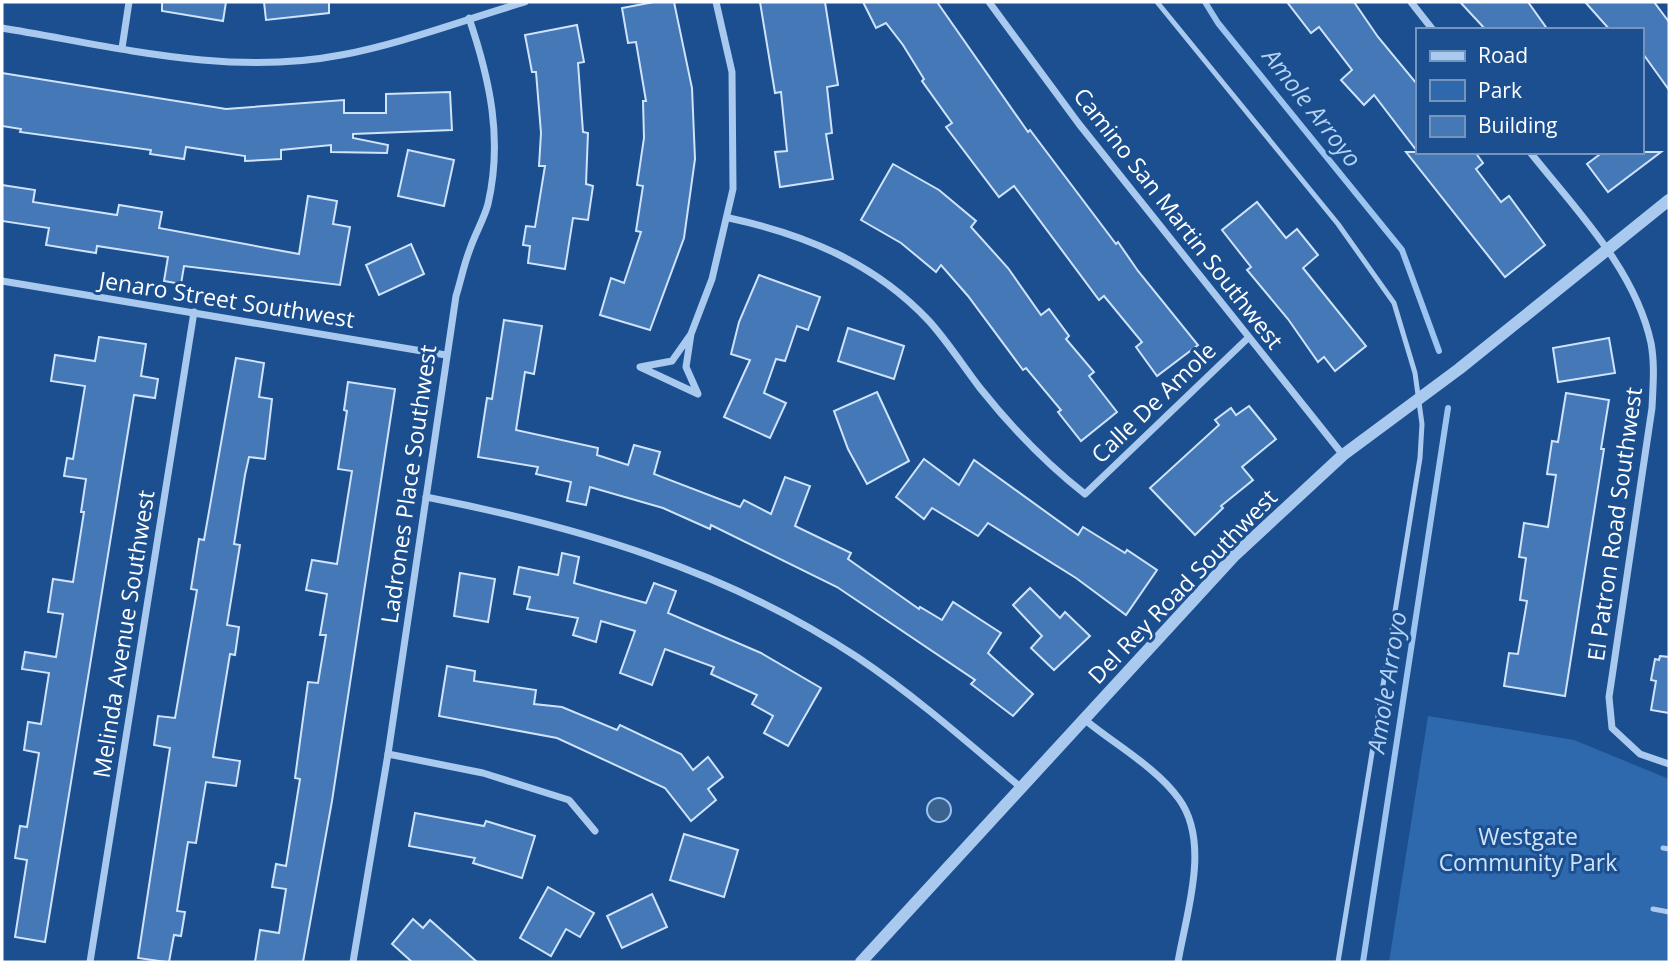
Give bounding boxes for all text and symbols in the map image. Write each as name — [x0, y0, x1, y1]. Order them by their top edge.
legend — [1416, 28, 1643, 154]
water label: Amole Arroyo — [1255, 39, 1370, 173]
text: Road — [1478, 41, 1528, 69]
text: Park — [1478, 76, 1522, 104]
street label: Camino San Martin Southwest — [1067, 81, 1291, 355]
text: Building — [1478, 111, 1557, 139]
street label: Jenaro Street Southwest — [95, 263, 357, 335]
street label: Calle De Amole — [1084, 334, 1222, 470]
street label: Ladrones Place Southwest — [373, 343, 443, 625]
street label: El Patron Road Southwest — [1579, 385, 1649, 663]
street label: Del Rey Road Southwest — [1080, 482, 1284, 690]
street label: Melinda Avenue Southwest — [84, 488, 162, 780]
water label: Amole Arroyo — [1358, 609, 1413, 757]
park label: Westgate Community Park — [1439, 820, 1617, 878]

